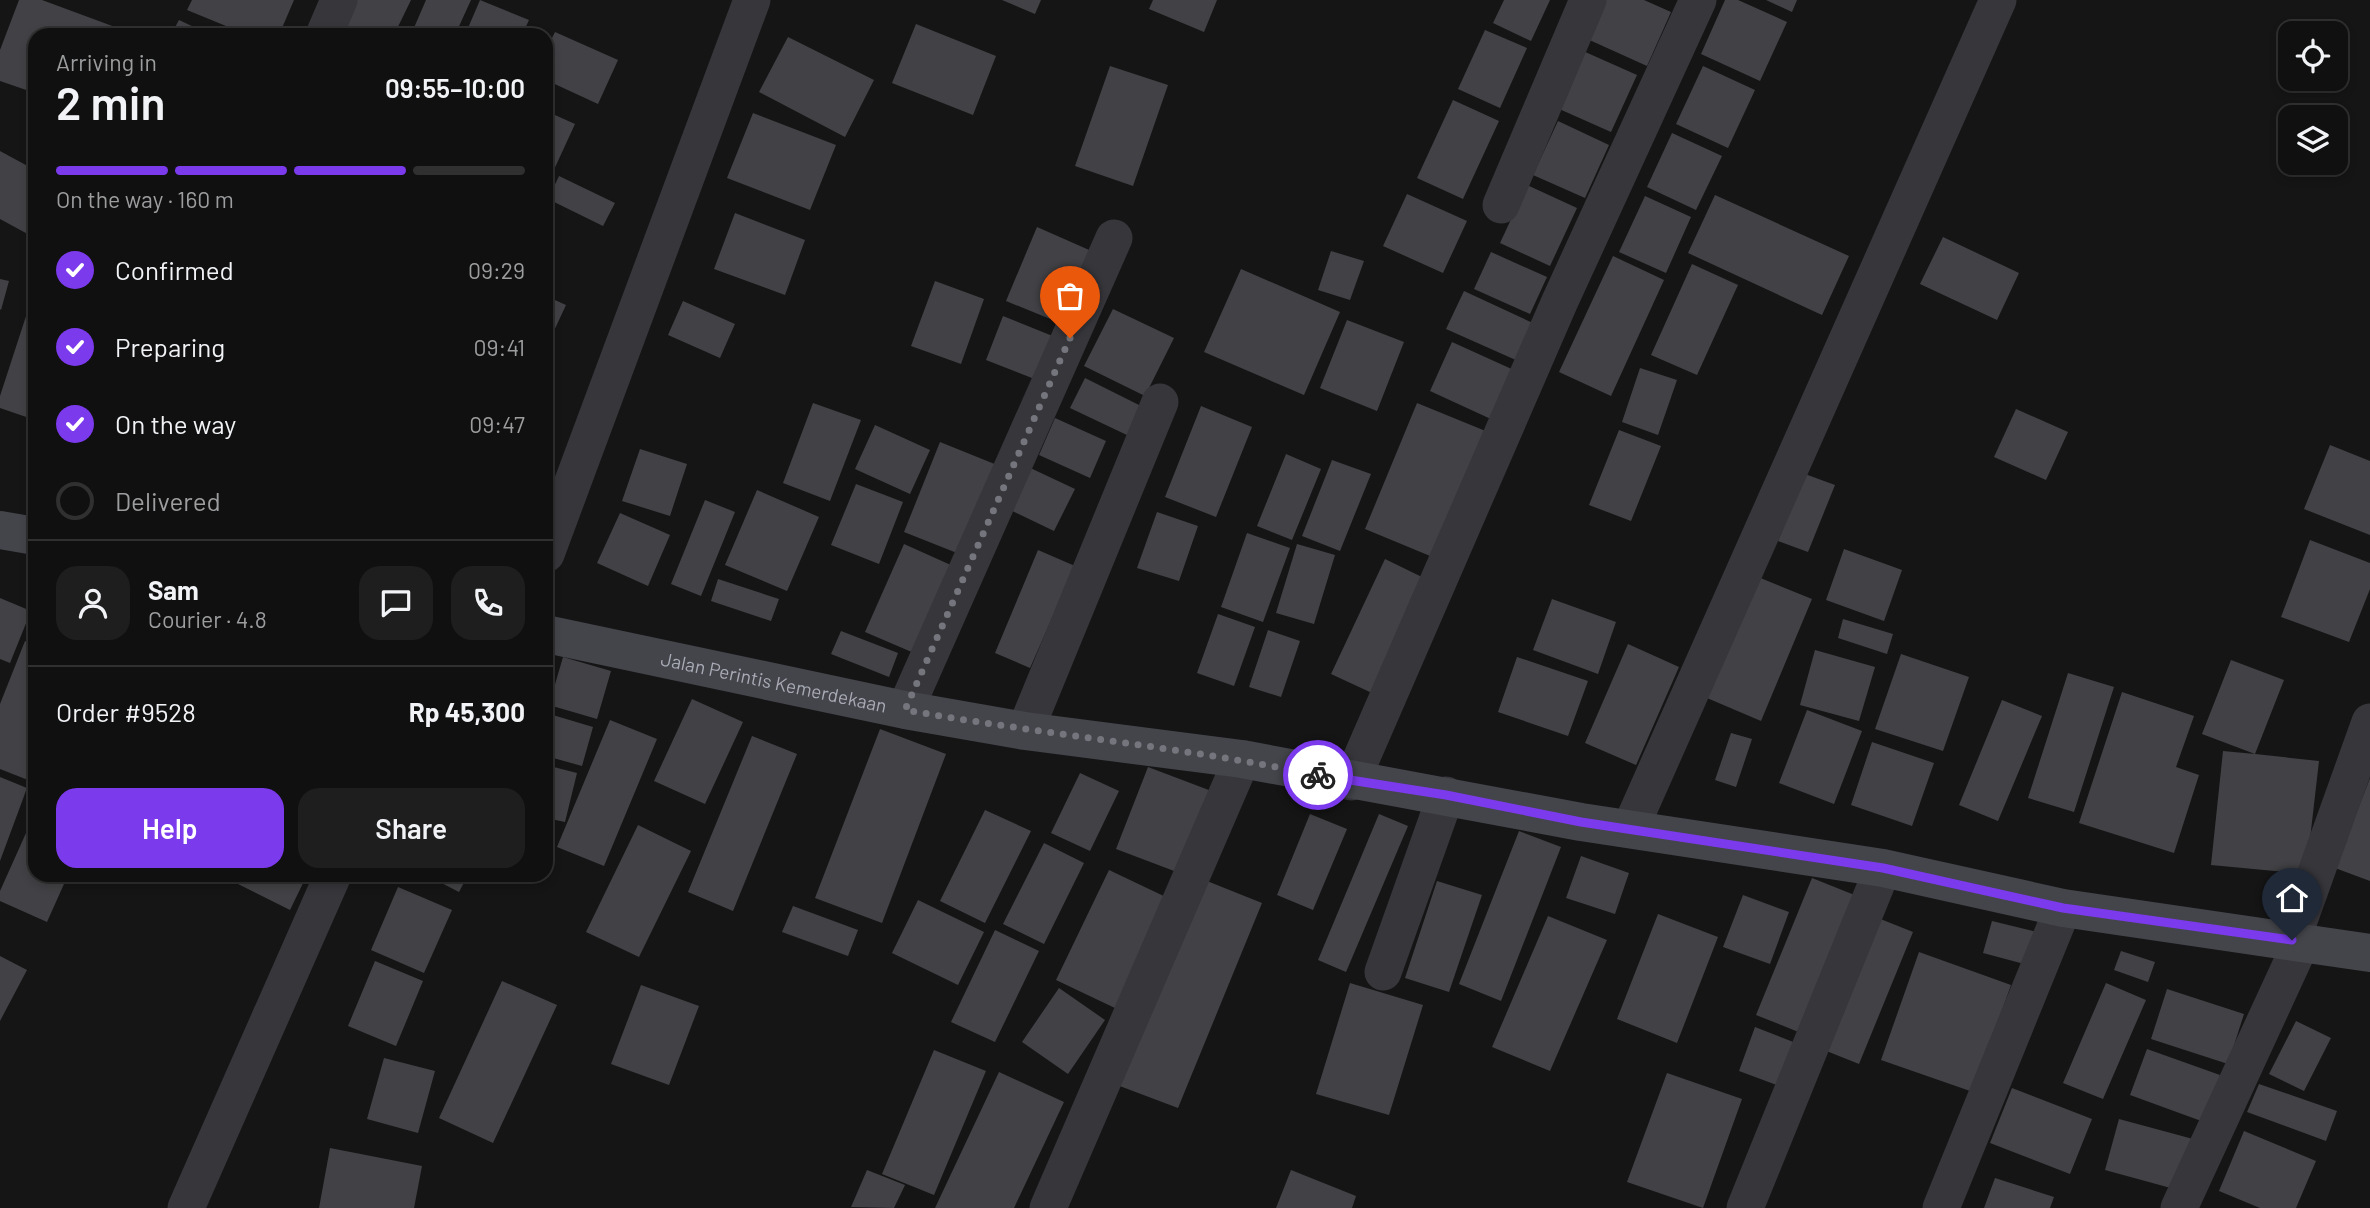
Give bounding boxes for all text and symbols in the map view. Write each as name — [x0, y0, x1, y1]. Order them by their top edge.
map controls — [2278, 21, 2348, 175]
button: locate — [2278, 21, 2348, 91]
text: Arriving in — [56, 48, 157, 76]
text: 09:55–10:00 — [385, 72, 525, 103]
text: 2 min — [56, 74, 165, 129]
button: layers — [2278, 105, 2348, 175]
text: On the way · 160 m — [56, 185, 234, 213]
icon: check — [56, 251, 94, 289]
text: Confirmed — [115, 254, 234, 285]
text: 09:29 — [468, 256, 525, 284]
pin — [1040, 266, 1100, 338]
icon: bag — [1051, 277, 1089, 315]
icon: check — [56, 328, 94, 366]
text: Preparing — [115, 331, 225, 362]
text: 09:41 — [474, 333, 525, 361]
icon: check — [56, 405, 94, 443]
text: On the way — [115, 408, 236, 439]
text: 09:47 — [469, 410, 525, 438]
text: Delivered — [115, 485, 221, 516]
button: person — [56, 566, 130, 640]
button: chat — [359, 566, 433, 640]
button: phone — [451, 566, 525, 640]
text: Sam — [148, 574, 199, 605]
text: Courier · 4.8 — [148, 605, 267, 633]
street label: Jalan Perintis Kemerdekaan — [659, 647, 889, 717]
text: Order #9528 — [56, 696, 196, 727]
text: Rp 45,300 — [409, 696, 525, 727]
courier — [1283, 740, 1353, 810]
icon: bike — [1299, 756, 1337, 794]
button: Help — [56, 788, 284, 868]
button: Share — [298, 788, 525, 868]
pin — [2262, 868, 2322, 940]
icon: home — [2273, 879, 2311, 917]

